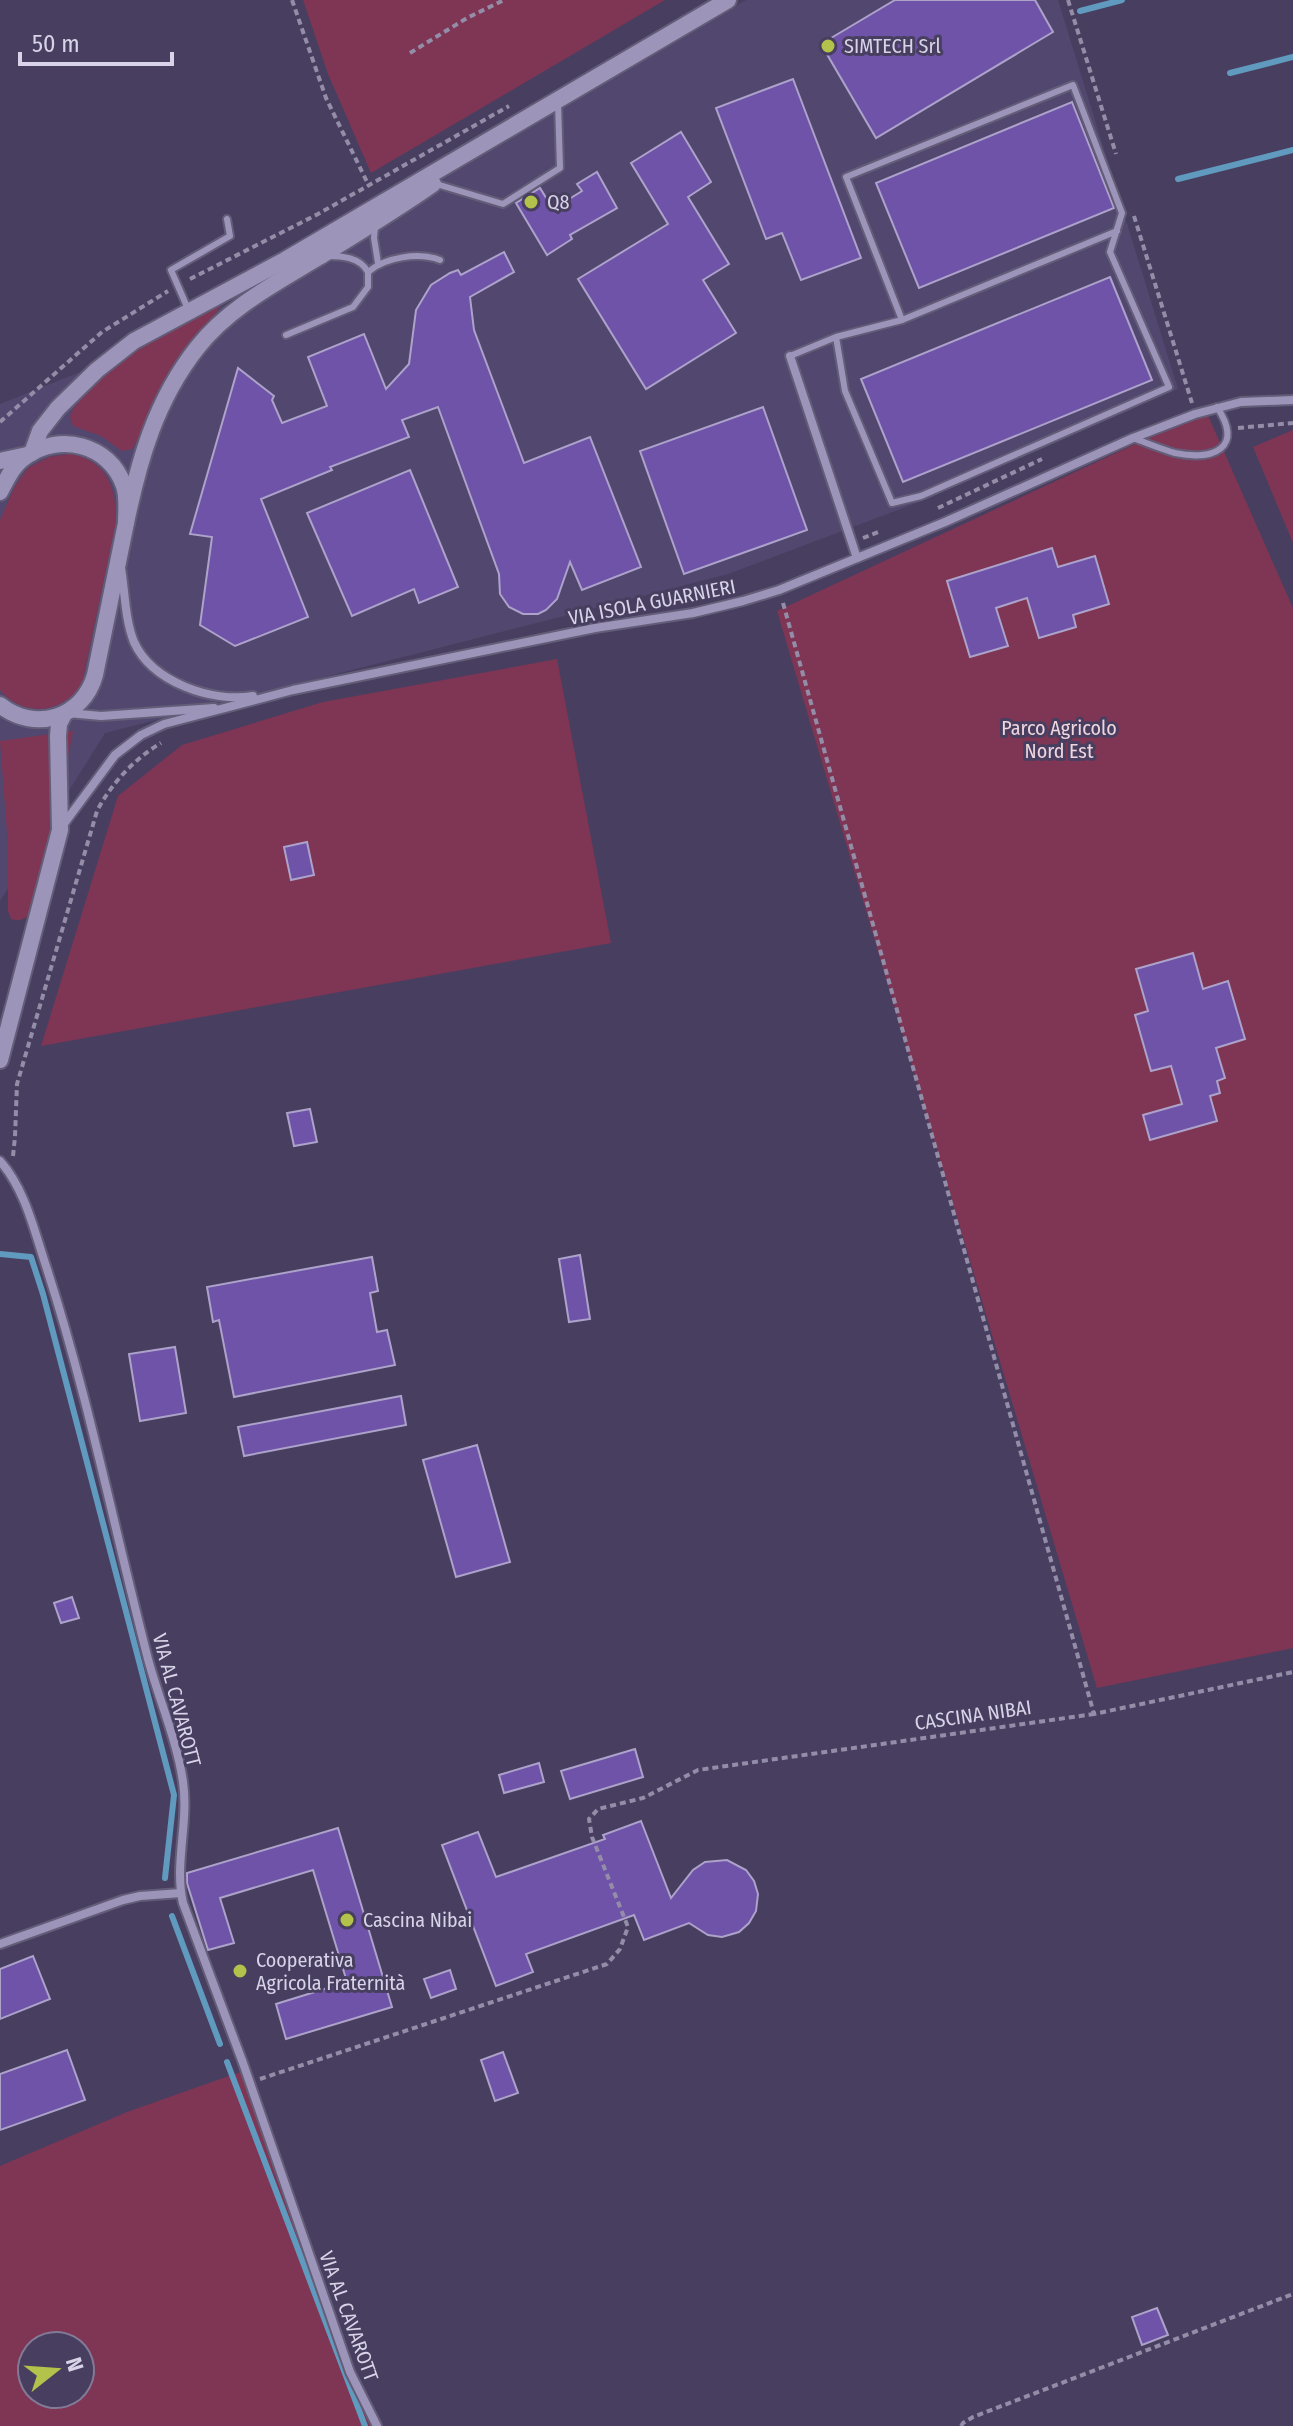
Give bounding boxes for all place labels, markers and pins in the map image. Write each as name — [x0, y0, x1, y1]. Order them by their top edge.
place label: SIMTECH Srl — [844, 34, 941, 58]
marker: SIMTECH Srl — [819, 37, 837, 55]
place label: Q8 — [547, 190, 570, 214]
marker: Q8 — [522, 193, 540, 211]
place label: Cascina Nibai — [363, 1908, 472, 1932]
marker: Cascina Nibai — [338, 1911, 356, 1929]
place label: Cooperativa Agricola Fraternità — [256, 1948, 405, 1995]
marker: Cooperativa Agricola Fraternità — [231, 1962, 249, 1980]

